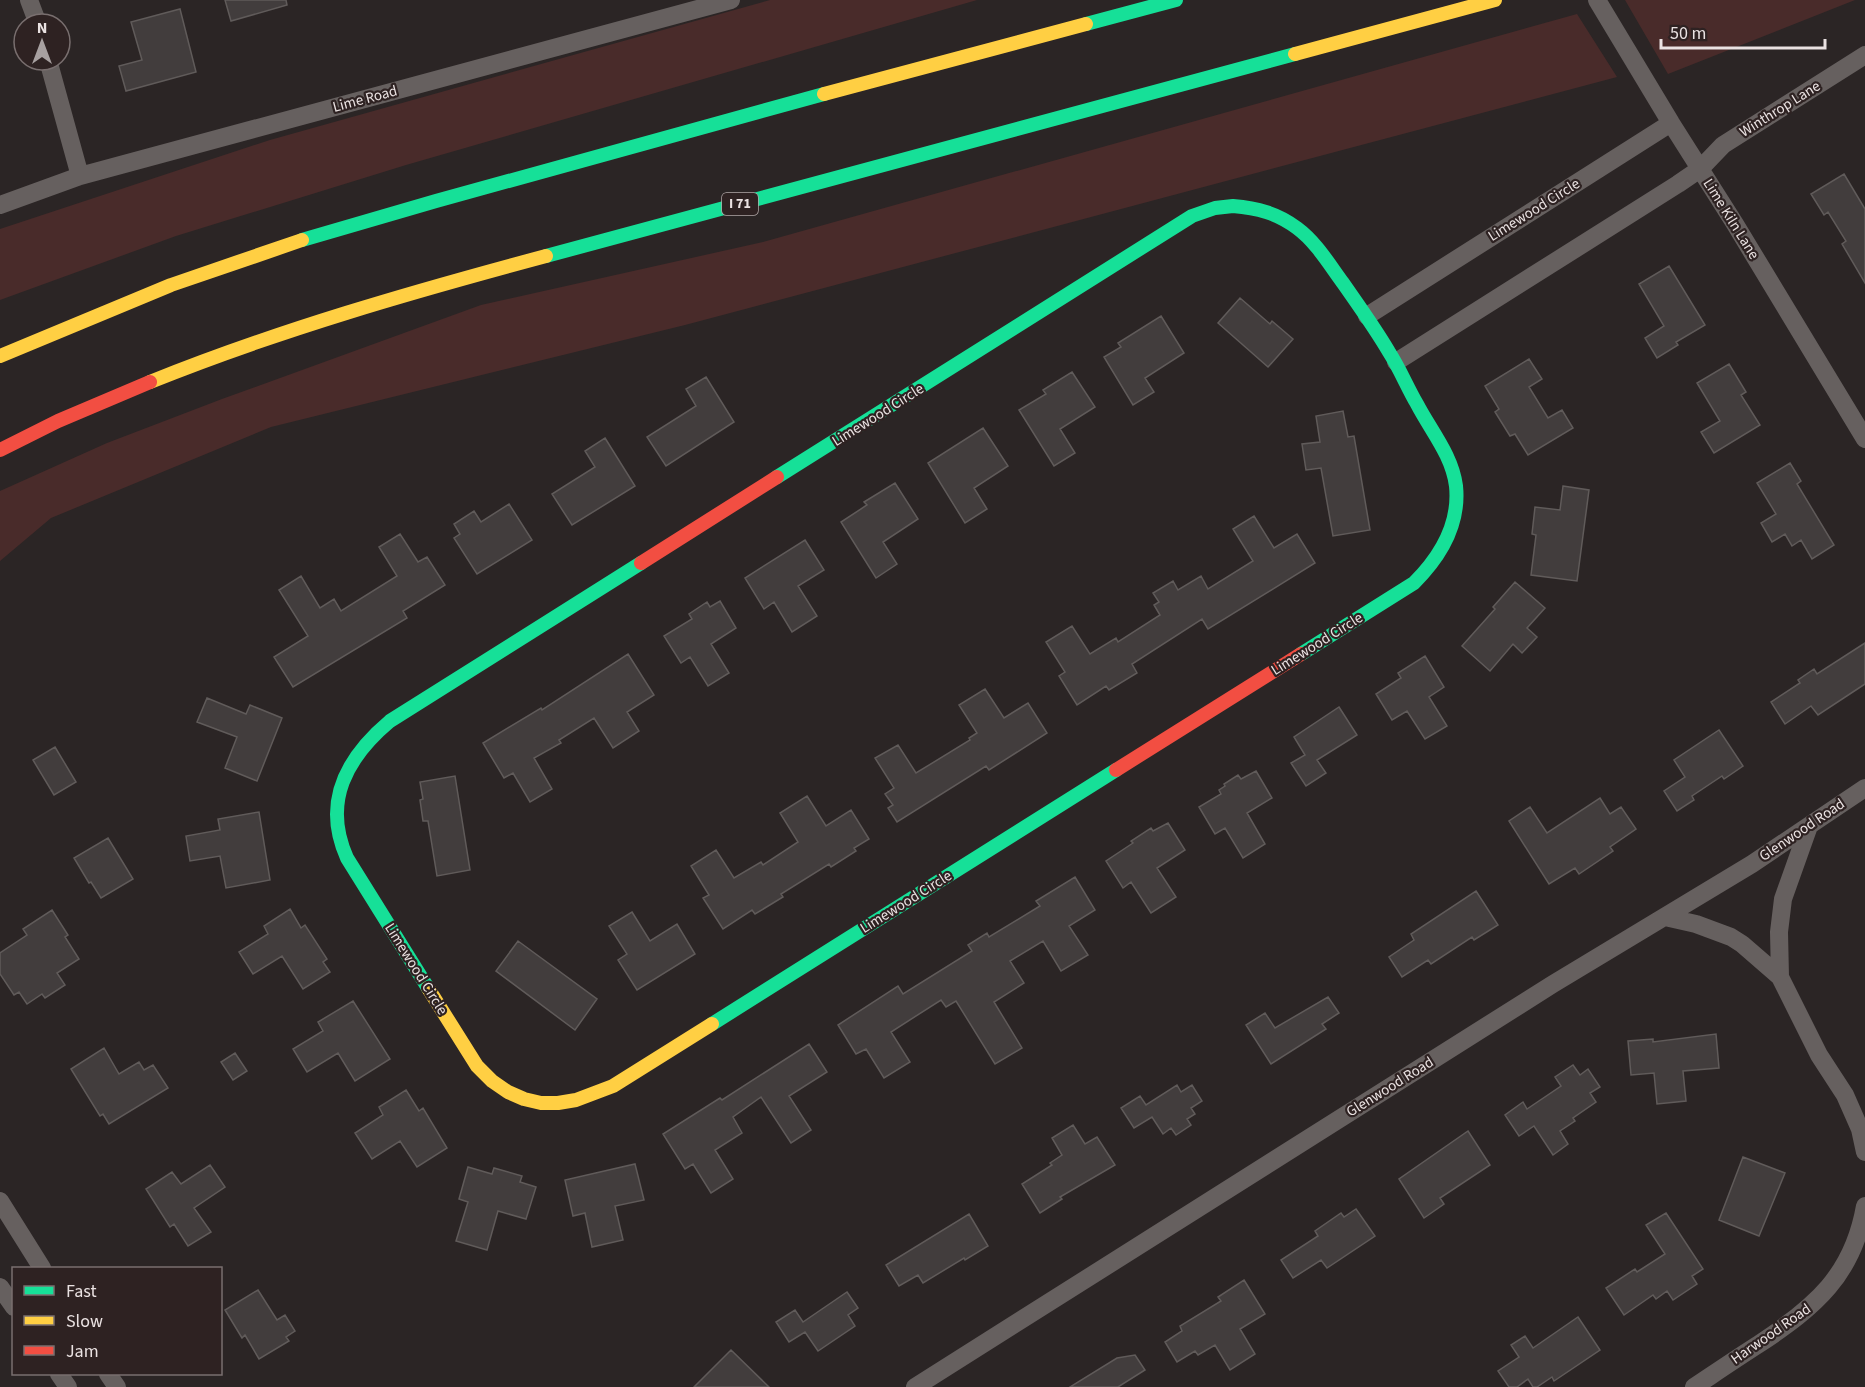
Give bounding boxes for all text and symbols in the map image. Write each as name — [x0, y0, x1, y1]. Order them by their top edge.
north arrow — [12, 12, 72, 72]
scale bar — [1661, 12, 1824, 50]
text: N — [37, 17, 47, 39]
text: 50 m — [1670, 21, 1706, 46]
street label: Winthrop Lane — [1735, 76, 1825, 142]
street label: Lime Road — [330, 80, 400, 118]
street label: Limewood Circle — [1484, 173, 1584, 247]
street label: Lime Kiln Lane — [1698, 175, 1764, 263]
road number: I 71 — [722, 193, 758, 215]
street label: Limewood Circle — [828, 378, 928, 452]
street label: Limewood Circle — [1267, 607, 1367, 681]
street label: Glenwood Road — [1755, 794, 1849, 866]
street label: Limewood Circle — [856, 865, 956, 939]
street label: Limewood Circle — [379, 919, 453, 1019]
street label: Glenwood Road — [1342, 1052, 1438, 1122]
legend — [12, 1267, 222, 1375]
text: Fast — [66, 1279, 97, 1304]
street label: Harwood Road — [1727, 1299, 1815, 1369]
text: Slow — [66, 1309, 103, 1334]
text: Jam — [66, 1339, 99, 1364]

